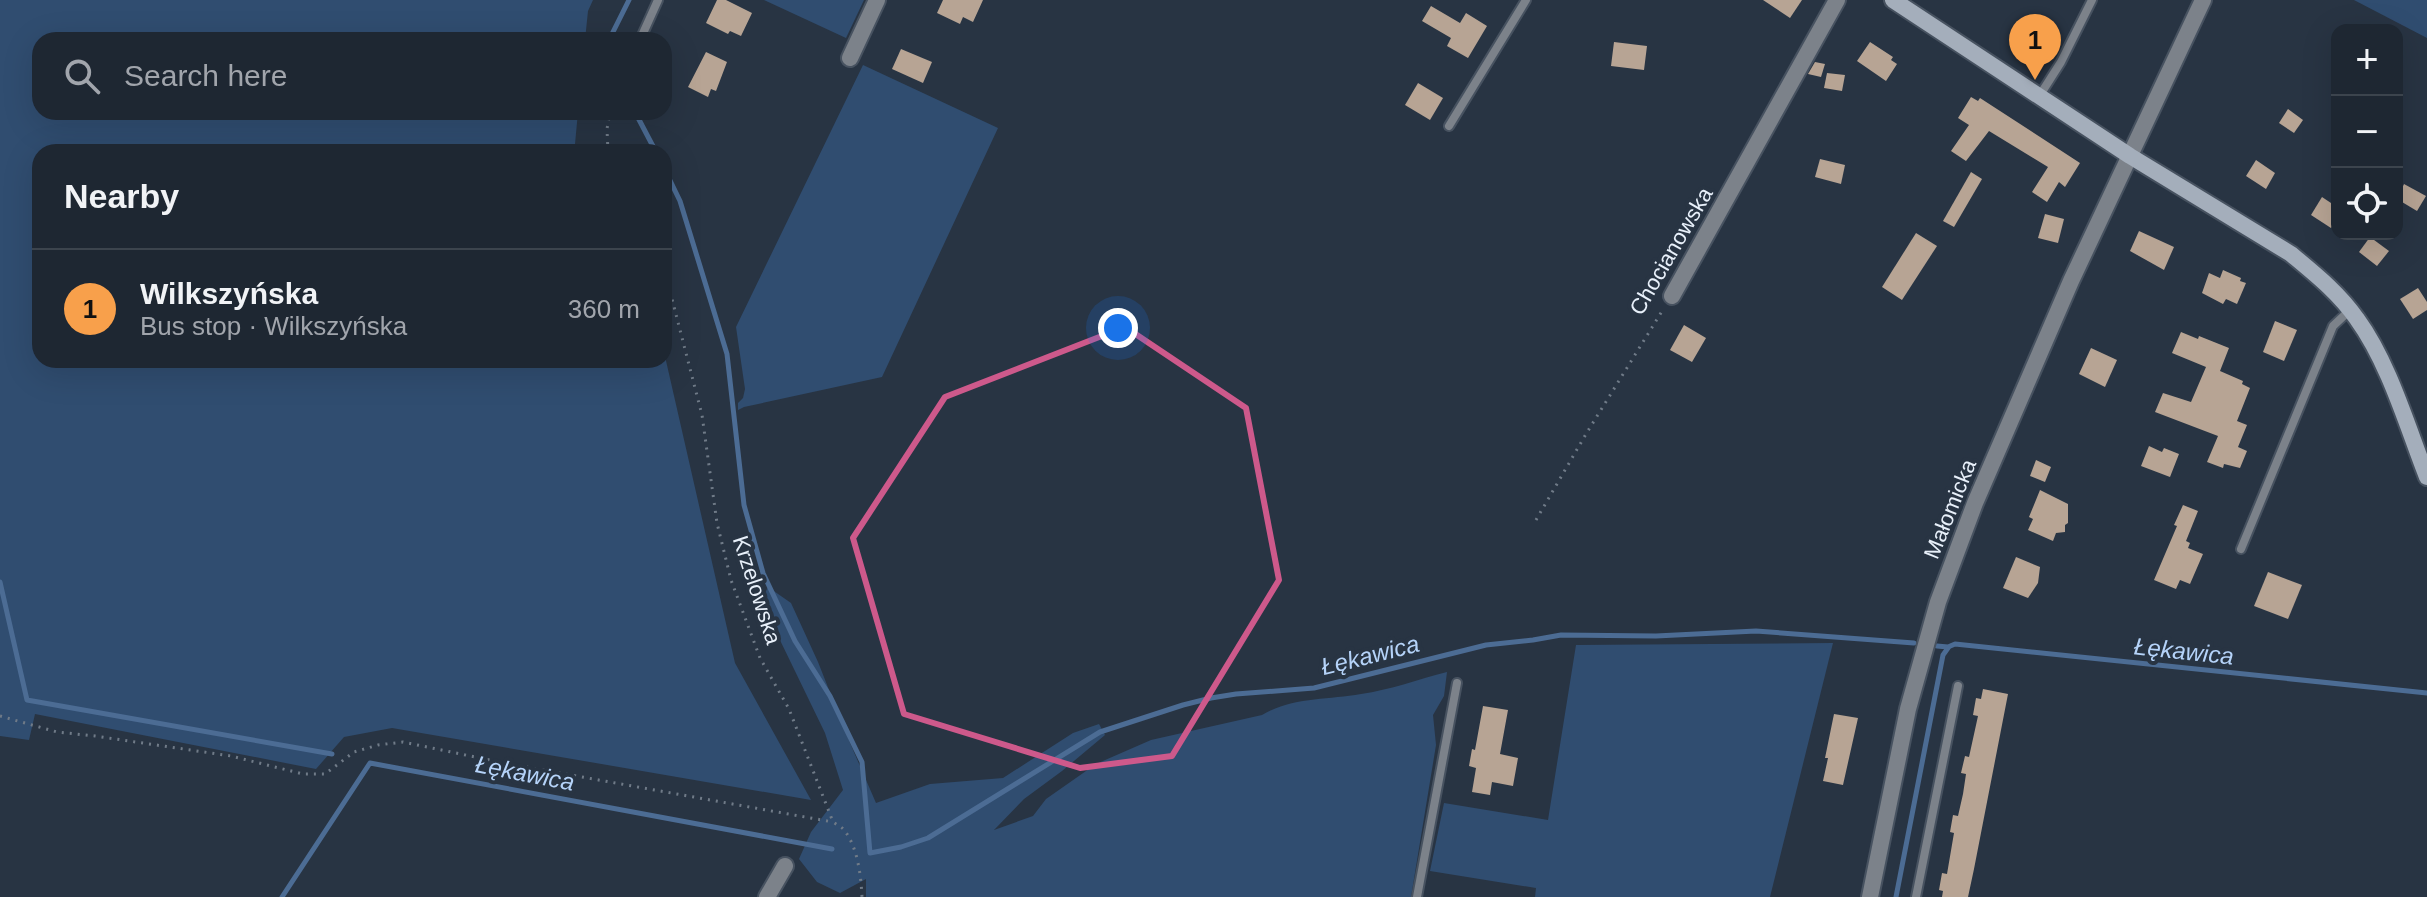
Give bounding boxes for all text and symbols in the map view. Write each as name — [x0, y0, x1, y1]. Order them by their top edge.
pin: 1 — [2009, 14, 2061, 80]
map controls — [2331, 24, 2403, 240]
button: + — [2331, 24, 2403, 96]
search box — [32, 32, 672, 120]
icon: search — [60, 54, 104, 98]
text: Search here — [124, 59, 287, 92]
button: − — [2331, 96, 2403, 168]
button: locate — [2331, 168, 2403, 240]
text: Nearby — [64, 177, 179, 215]
street label: Chocianowska — [1624, 182, 1718, 319]
text: Wilkszyńska — [140, 277, 318, 310]
text: 1 — [83, 294, 97, 324]
text: 360 m — [568, 294, 640, 324]
your location — [1098, 308, 1138, 348]
text: Bus stop · Wilkszyńska — [140, 311, 407, 341]
street label: Małomicka — [1919, 455, 1982, 562]
street label: Krzelowska — [728, 533, 787, 648]
water label: Łękawica — [1318, 630, 1422, 680]
water label: Łękawica — [2133, 632, 2235, 670]
water label: Łękawica — [473, 750, 577, 796]

